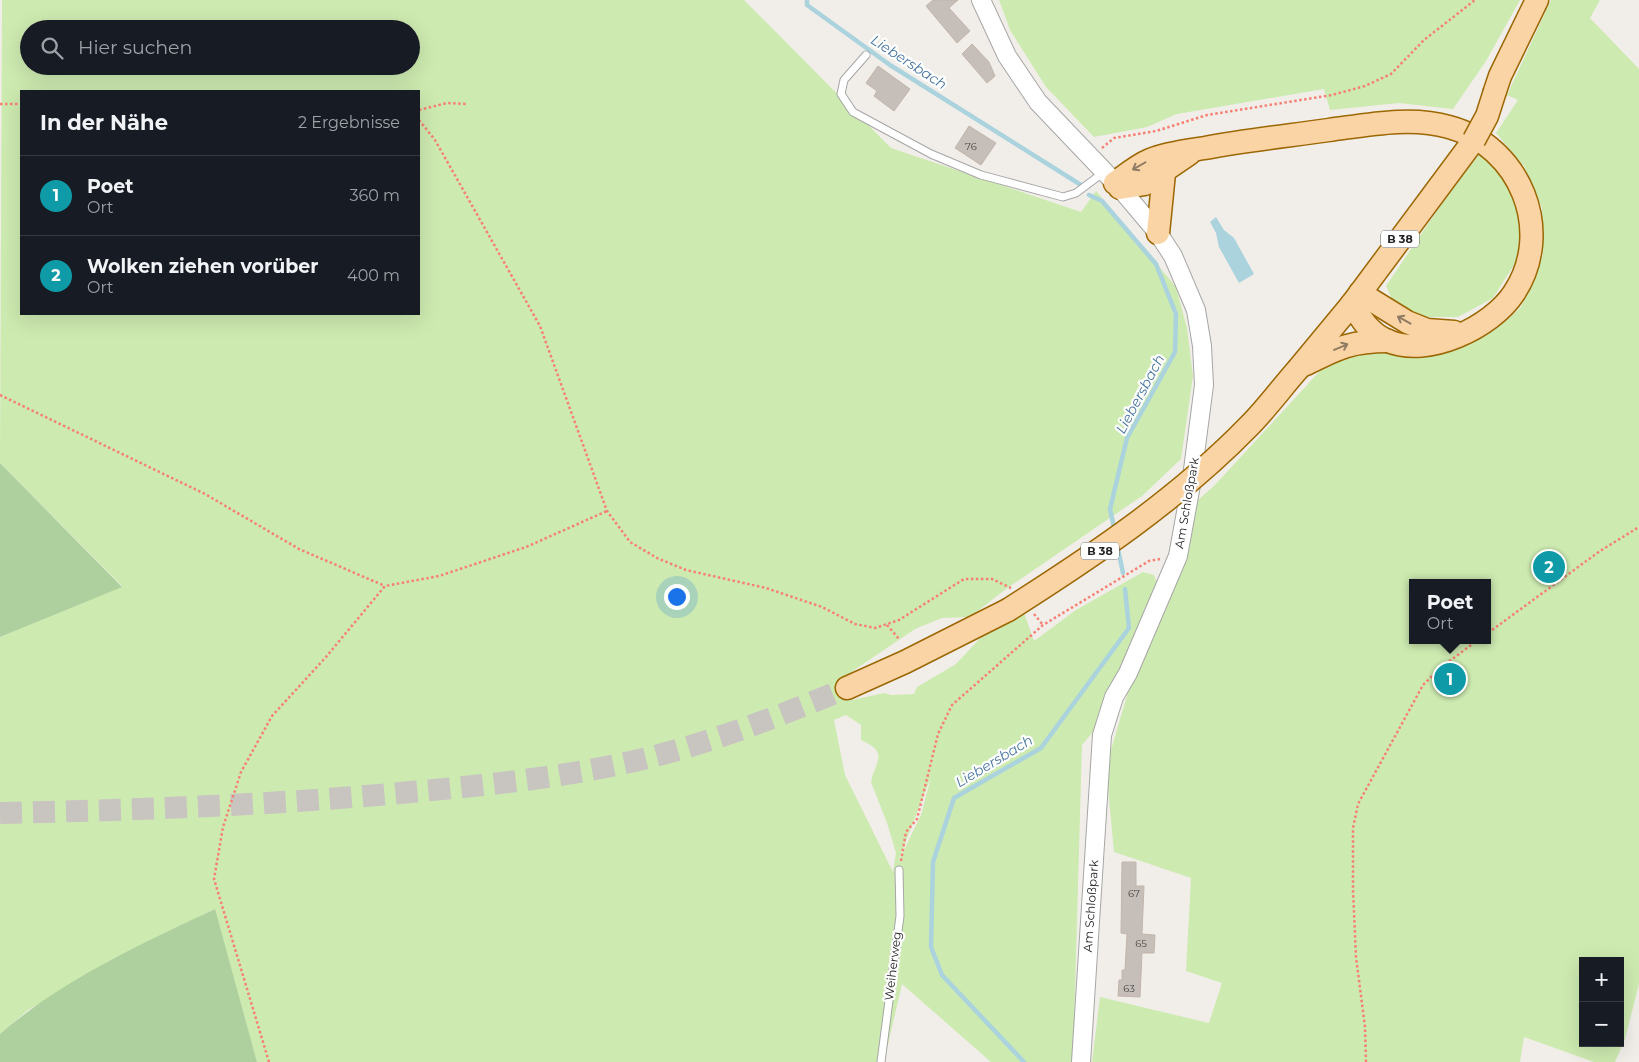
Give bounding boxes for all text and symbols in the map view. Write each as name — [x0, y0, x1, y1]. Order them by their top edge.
search box — [20, 20, 420, 75]
water label: Liebersbach — [868, 31, 950, 93]
icon: search — [38, 34, 66, 62]
text: Hier suchen — [78, 36, 192, 59]
text: In der Nähe — [40, 110, 168, 135]
text: 2 Ergebnisse — [298, 113, 400, 132]
house number: 76 — [965, 140, 977, 153]
one-way arrow — [1133, 161, 1147, 171]
text: Poet — [87, 175, 133, 198]
text: 1 — [53, 186, 59, 205]
text: 360 m — [349, 186, 400, 205]
text: Ort — [87, 198, 114, 217]
road number: B 38 — [1381, 230, 1419, 248]
text: Wolken ziehen vorüber — [87, 255, 319, 278]
text: 2 — [51, 266, 61, 285]
text: 400 m — [347, 266, 400, 285]
text: Ort — [87, 278, 114, 297]
one-way arrow — [1397, 315, 1412, 325]
one-way arrow — [1333, 342, 1348, 352]
water label: Liebersbach — [1112, 351, 1168, 437]
street label: Am Schloßpark — [1171, 455, 1202, 550]
road number: B 38 — [1081, 542, 1119, 560]
pin: 2 — [1533, 548, 1565, 586]
popup — [1409, 579, 1491, 644]
your location — [664, 584, 690, 610]
text: Poet — [1427, 591, 1473, 614]
text: Ort — [1427, 614, 1453, 633]
pin: 1 — [1434, 660, 1466, 698]
water label: Liebersbach — [952, 731, 1036, 791]
street label: Am Schloßpark — [1080, 859, 1101, 953]
house number: 67 — [1128, 887, 1140, 900]
street label: Weiherweg — [881, 931, 904, 1001]
house number: 65 — [1135, 937, 1147, 950]
map controls — [1579, 957, 1624, 1047]
button: + — [1579, 957, 1624, 1002]
house number: 63 — [1123, 982, 1135, 995]
button: − — [1579, 1002, 1624, 1047]

